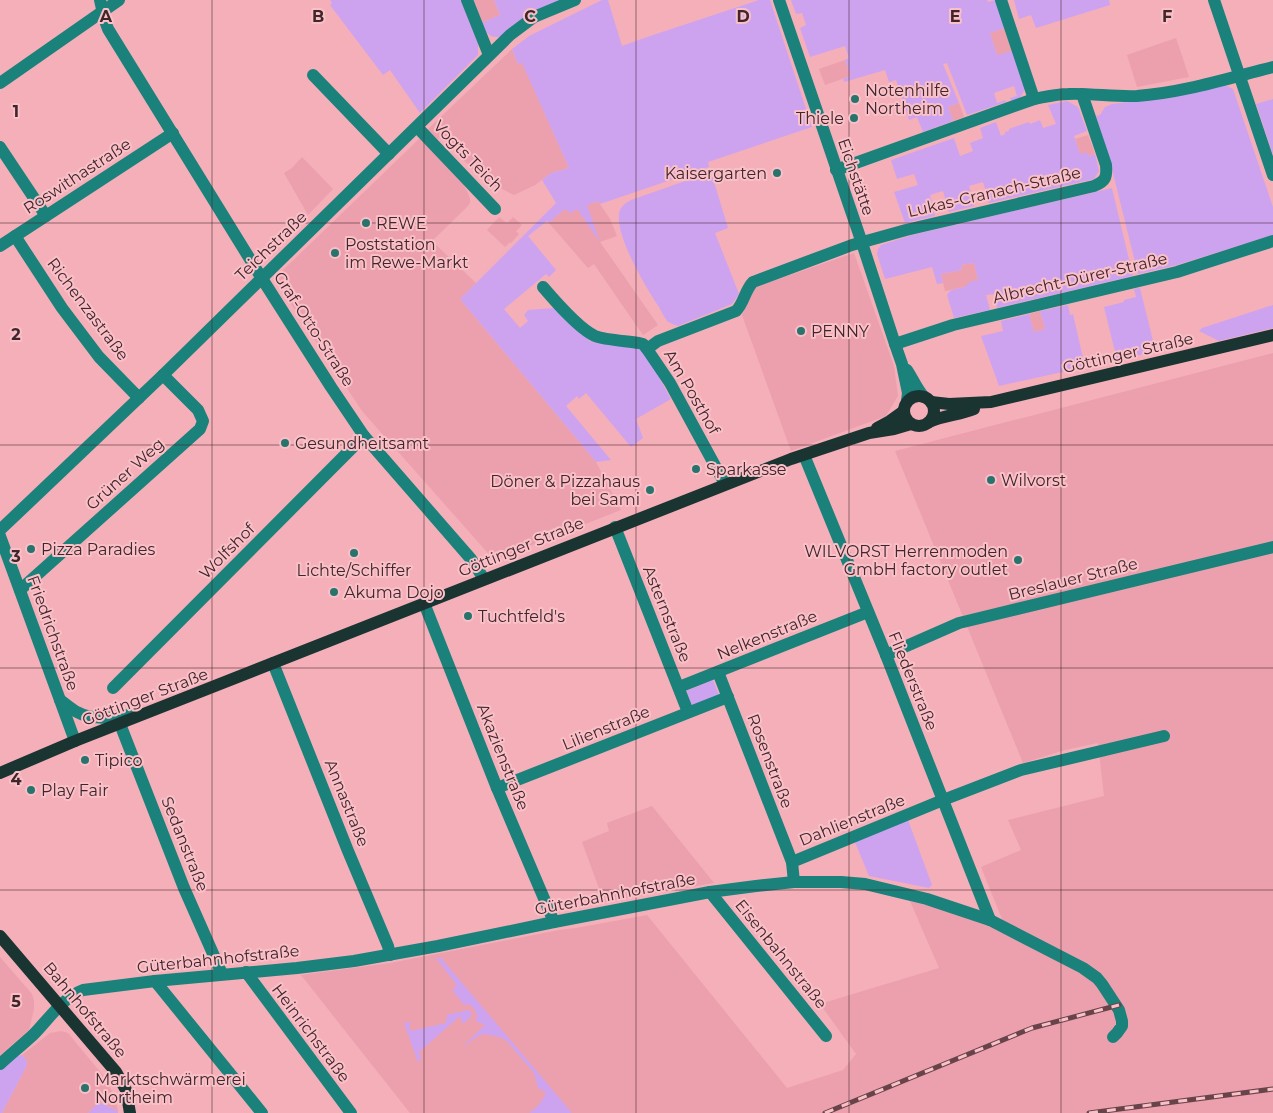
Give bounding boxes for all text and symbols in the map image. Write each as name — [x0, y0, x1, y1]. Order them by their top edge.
text: A — [99, 7, 113, 26]
text: B — [312, 7, 324, 26]
text: C — [524, 7, 536, 26]
text: D — [736, 7, 750, 26]
text: E — [950, 7, 960, 26]
text: F — [1162, 7, 1172, 26]
place label: Notenhilfe Northeim — [865, 81, 949, 118]
marker: Notenhilfe Northeim — [849, 93, 861, 105]
text: 1 — [13, 102, 19, 121]
place label: Thiele — [796, 109, 844, 128]
marker: Thiele — [848, 112, 860, 124]
street label: Vogts Teich — [429, 116, 507, 196]
street label: Roswithastraße — [20, 134, 134, 218]
street label: Eichstätte — [834, 136, 878, 218]
street label: Lukas-Cranach-Straße — [906, 163, 1082, 221]
place label: Kaisergarten — [665, 164, 767, 183]
marker: Kaisergarten — [771, 167, 783, 179]
street label: Teichstraße — [231, 207, 311, 285]
place label: REWE — [376, 214, 426, 233]
marker: REWE — [360, 217, 372, 229]
place label: Poststation im Rewe-Markt — [345, 235, 469, 272]
marker: Poststation im Rewe-Markt — [329, 247, 341, 259]
street label: Albrecht-Dürer-Straße — [991, 249, 1169, 307]
street label: Richenzastraße — [43, 254, 133, 364]
street label: Graf-Otto-Straße — [270, 268, 358, 390]
place label: PENNY — [811, 322, 870, 341]
text: 2 — [11, 325, 21, 344]
marker: PENNY — [795, 325, 807, 337]
street label: Göttinger Straße — [1061, 329, 1195, 377]
street label: Am Posthof — [660, 346, 724, 438]
street label: Grüner Weg — [82, 434, 168, 514]
place label: Gesundheitsamt — [295, 434, 430, 453]
marker: Gesundheitsamt — [279, 437, 291, 449]
place label: Sparkasse — [706, 460, 787, 479]
marker: Sparkasse — [690, 463, 702, 475]
place label: Wilvorst — [1001, 471, 1067, 490]
place label: Döner & Pizzahaus bei Sami — [490, 472, 640, 509]
marker: Wilvorst — [985, 474, 997, 486]
marker: Döner & Pizzahaus bei Sami — [644, 484, 656, 496]
street label: Göttinger Straße — [456, 513, 586, 581]
street label: Wolfshof — [195, 519, 259, 583]
place label: Pizza Paradies — [41, 540, 155, 559]
place label: WILVORST Herrenmoden GmbH factory outlet — [804, 542, 1008, 579]
marker: Pizza Paradies — [25, 543, 37, 555]
text: 3 — [10, 547, 21, 566]
marker: Lichte/Schiffer — [348, 547, 360, 559]
street label: Breslauer Straße — [1006, 554, 1140, 604]
marker: WILVORST Herrenmoden GmbH factory outlet — [1012, 554, 1024, 566]
place label: Lichte/Schiffer — [297, 561, 412, 580]
street label: Asternstraße — [639, 563, 695, 665]
street label: Friedrichstraße — [23, 573, 83, 693]
place label: Akuma Dojo — [344, 583, 444, 602]
marker: Akuma Dojo — [328, 586, 340, 598]
street label: Nelkenstraße — [714, 606, 820, 664]
place label: Tuchtfeld's — [478, 607, 565, 626]
marker: Tuchtfeld's — [462, 610, 474, 622]
street label: Fliederstraße — [884, 629, 942, 733]
street label: Göttinger Straße — [79, 664, 211, 730]
street label: Akazienstraße — [473, 701, 533, 813]
street label: Lilienstraße — [559, 702, 653, 754]
street label: Rosenstraße — [743, 711, 797, 811]
place label: Tipico — [95, 751, 143, 770]
marker: Tipico — [79, 754, 91, 766]
street label: Annastraße — [321, 757, 373, 849]
text: 4 — [10, 770, 22, 789]
place label: Play Fair — [41, 781, 109, 800]
marker: Play Fair — [25, 784, 37, 796]
street label: Dahlienstraße — [796, 790, 908, 850]
street label: Sedanstraße — [157, 794, 213, 894]
street label: Güterbahnhofstraße — [533, 869, 697, 919]
street label: Eisenbahnstraße — [731, 896, 831, 1012]
street label: Güterbahnhofstraße — [136, 941, 300, 977]
street label: Bahnhofstraße — [39, 958, 131, 1062]
street label: Heinrichstraße — [268, 980, 354, 1086]
text: 5 — [11, 992, 21, 1011]
place label: Marktschwärmerei Northeim — [95, 1070, 246, 1107]
marker: Marktschwärmerei Northeim — [79, 1082, 91, 1094]

